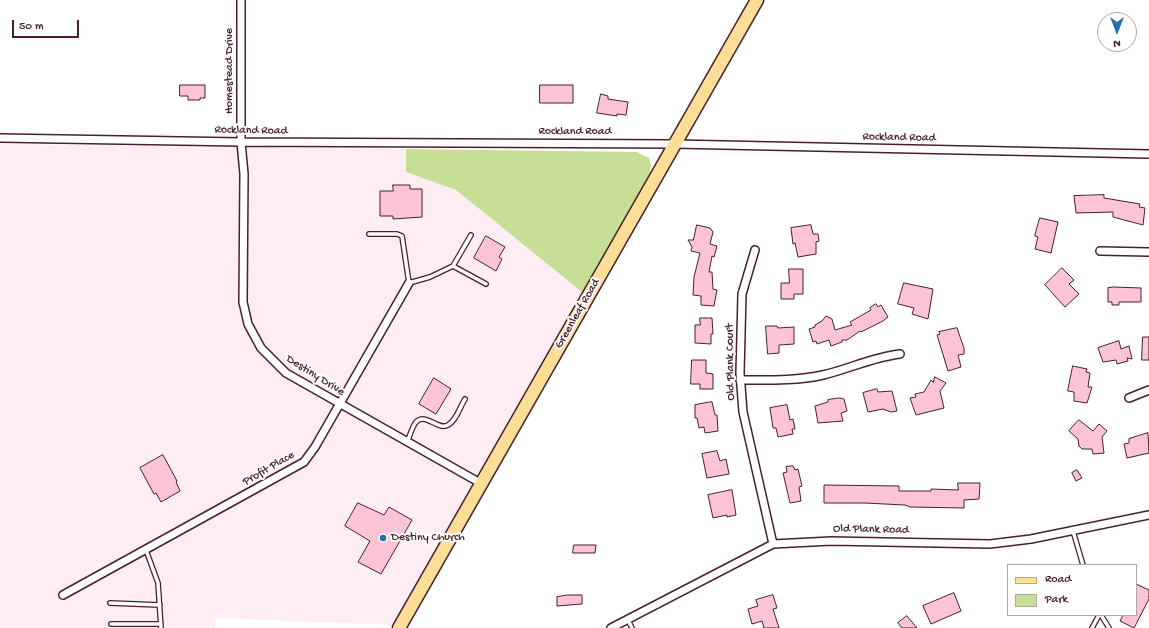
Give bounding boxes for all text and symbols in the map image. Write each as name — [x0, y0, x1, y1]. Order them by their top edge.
scale bar — [14, 12, 81, 38]
north arrow — [1097, 12, 1137, 52]
text: 50 m — [19, 20, 44, 34]
street label: Homestead Drive — [223, 28, 237, 114]
text: N — [1113, 37, 1121, 49]
street label: Rockland Road — [214, 123, 288, 139]
street label: Rockland Road — [538, 125, 612, 139]
street label: Rockland Road — [862, 130, 936, 146]
street label: Greenleaf Road — [552, 277, 604, 351]
street label: Old Plank Court — [723, 323, 739, 401]
street label: Destiny Drive — [283, 352, 347, 400]
street label: Profit Place — [241, 448, 297, 490]
street label: Old Plank Road — [833, 522, 909, 538]
place label: Destiny Church — [391, 531, 465, 545]
marker: Destiny Church — [378, 533, 388, 543]
legend — [1007, 564, 1137, 616]
text: Road — [1045, 573, 1071, 587]
text: Park — [1045, 593, 1068, 607]

